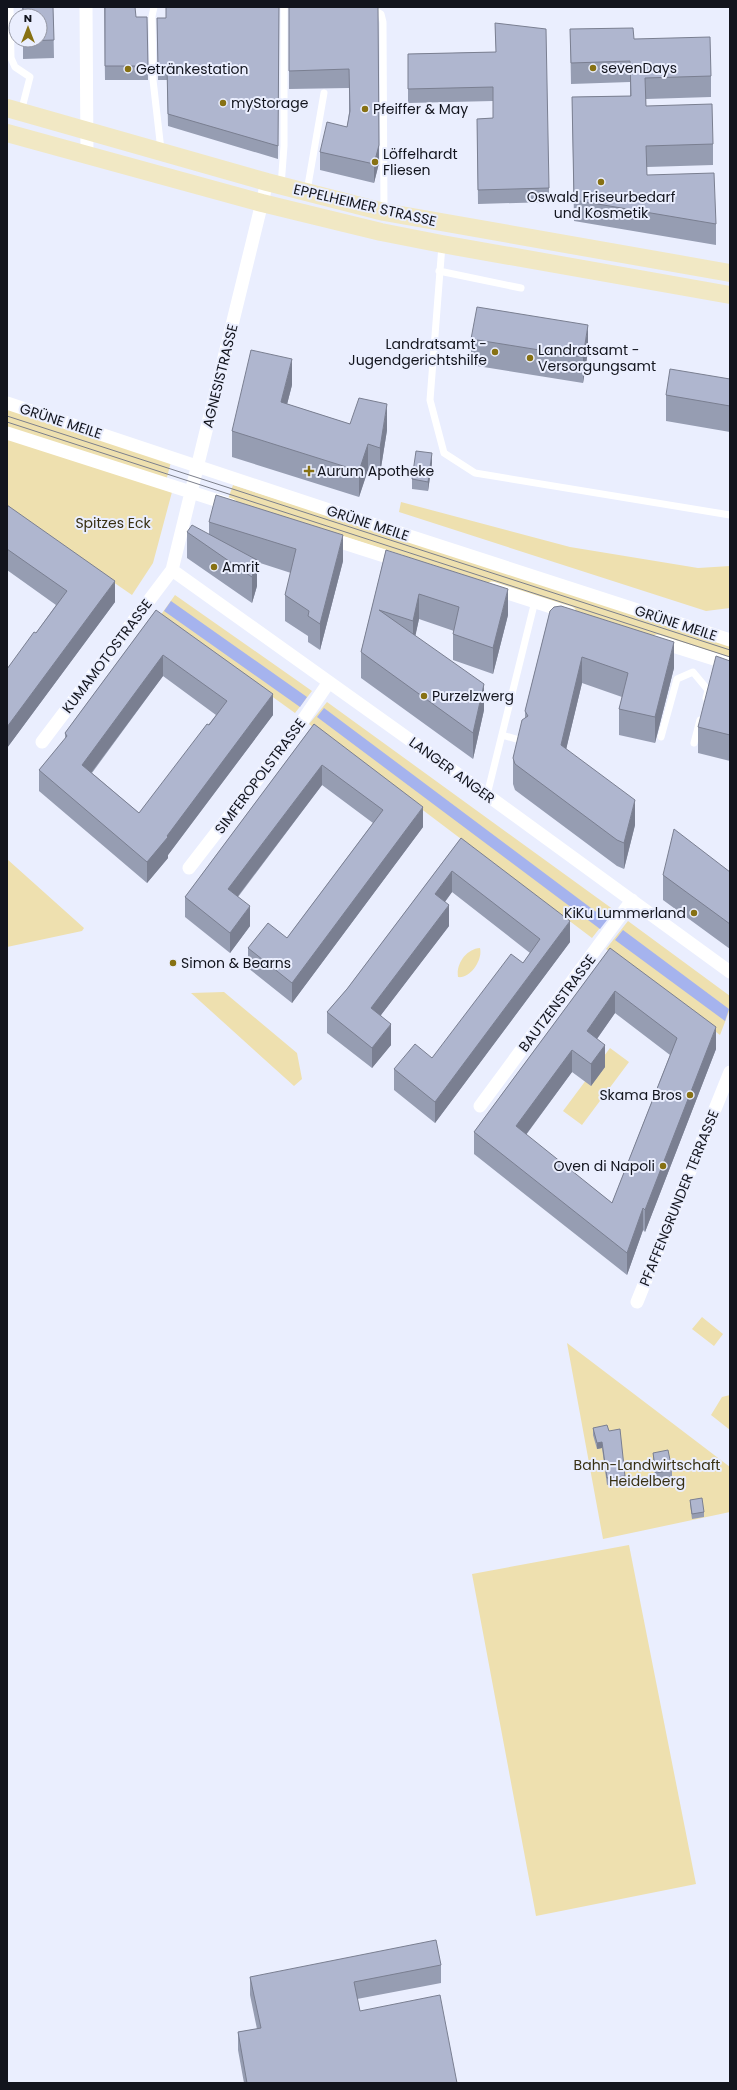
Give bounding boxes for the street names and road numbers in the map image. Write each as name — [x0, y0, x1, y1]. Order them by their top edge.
street label: EPPELHEIMER STRASSE — [292, 179, 438, 231]
street label: AGNESISTRASSE — [197, 322, 243, 430]
street label: GRÜNE MEILE — [17, 398, 105, 444]
street label: GRÜNE MEILE — [324, 500, 412, 546]
street label: KUMAMOTOSTRASSE — [57, 595, 157, 717]
street label: GRÜNE MEILE — [632, 600, 720, 646]
street label: SIMFEROPOLSTRASSE — [210, 714, 310, 838]
street label: LANGER ANGER — [405, 732, 499, 808]
street label: BAUTZENSTRASSE — [514, 950, 600, 1056]
street label: PFAFFENGRUNDER TERRASSE — [634, 1107, 724, 1289]

